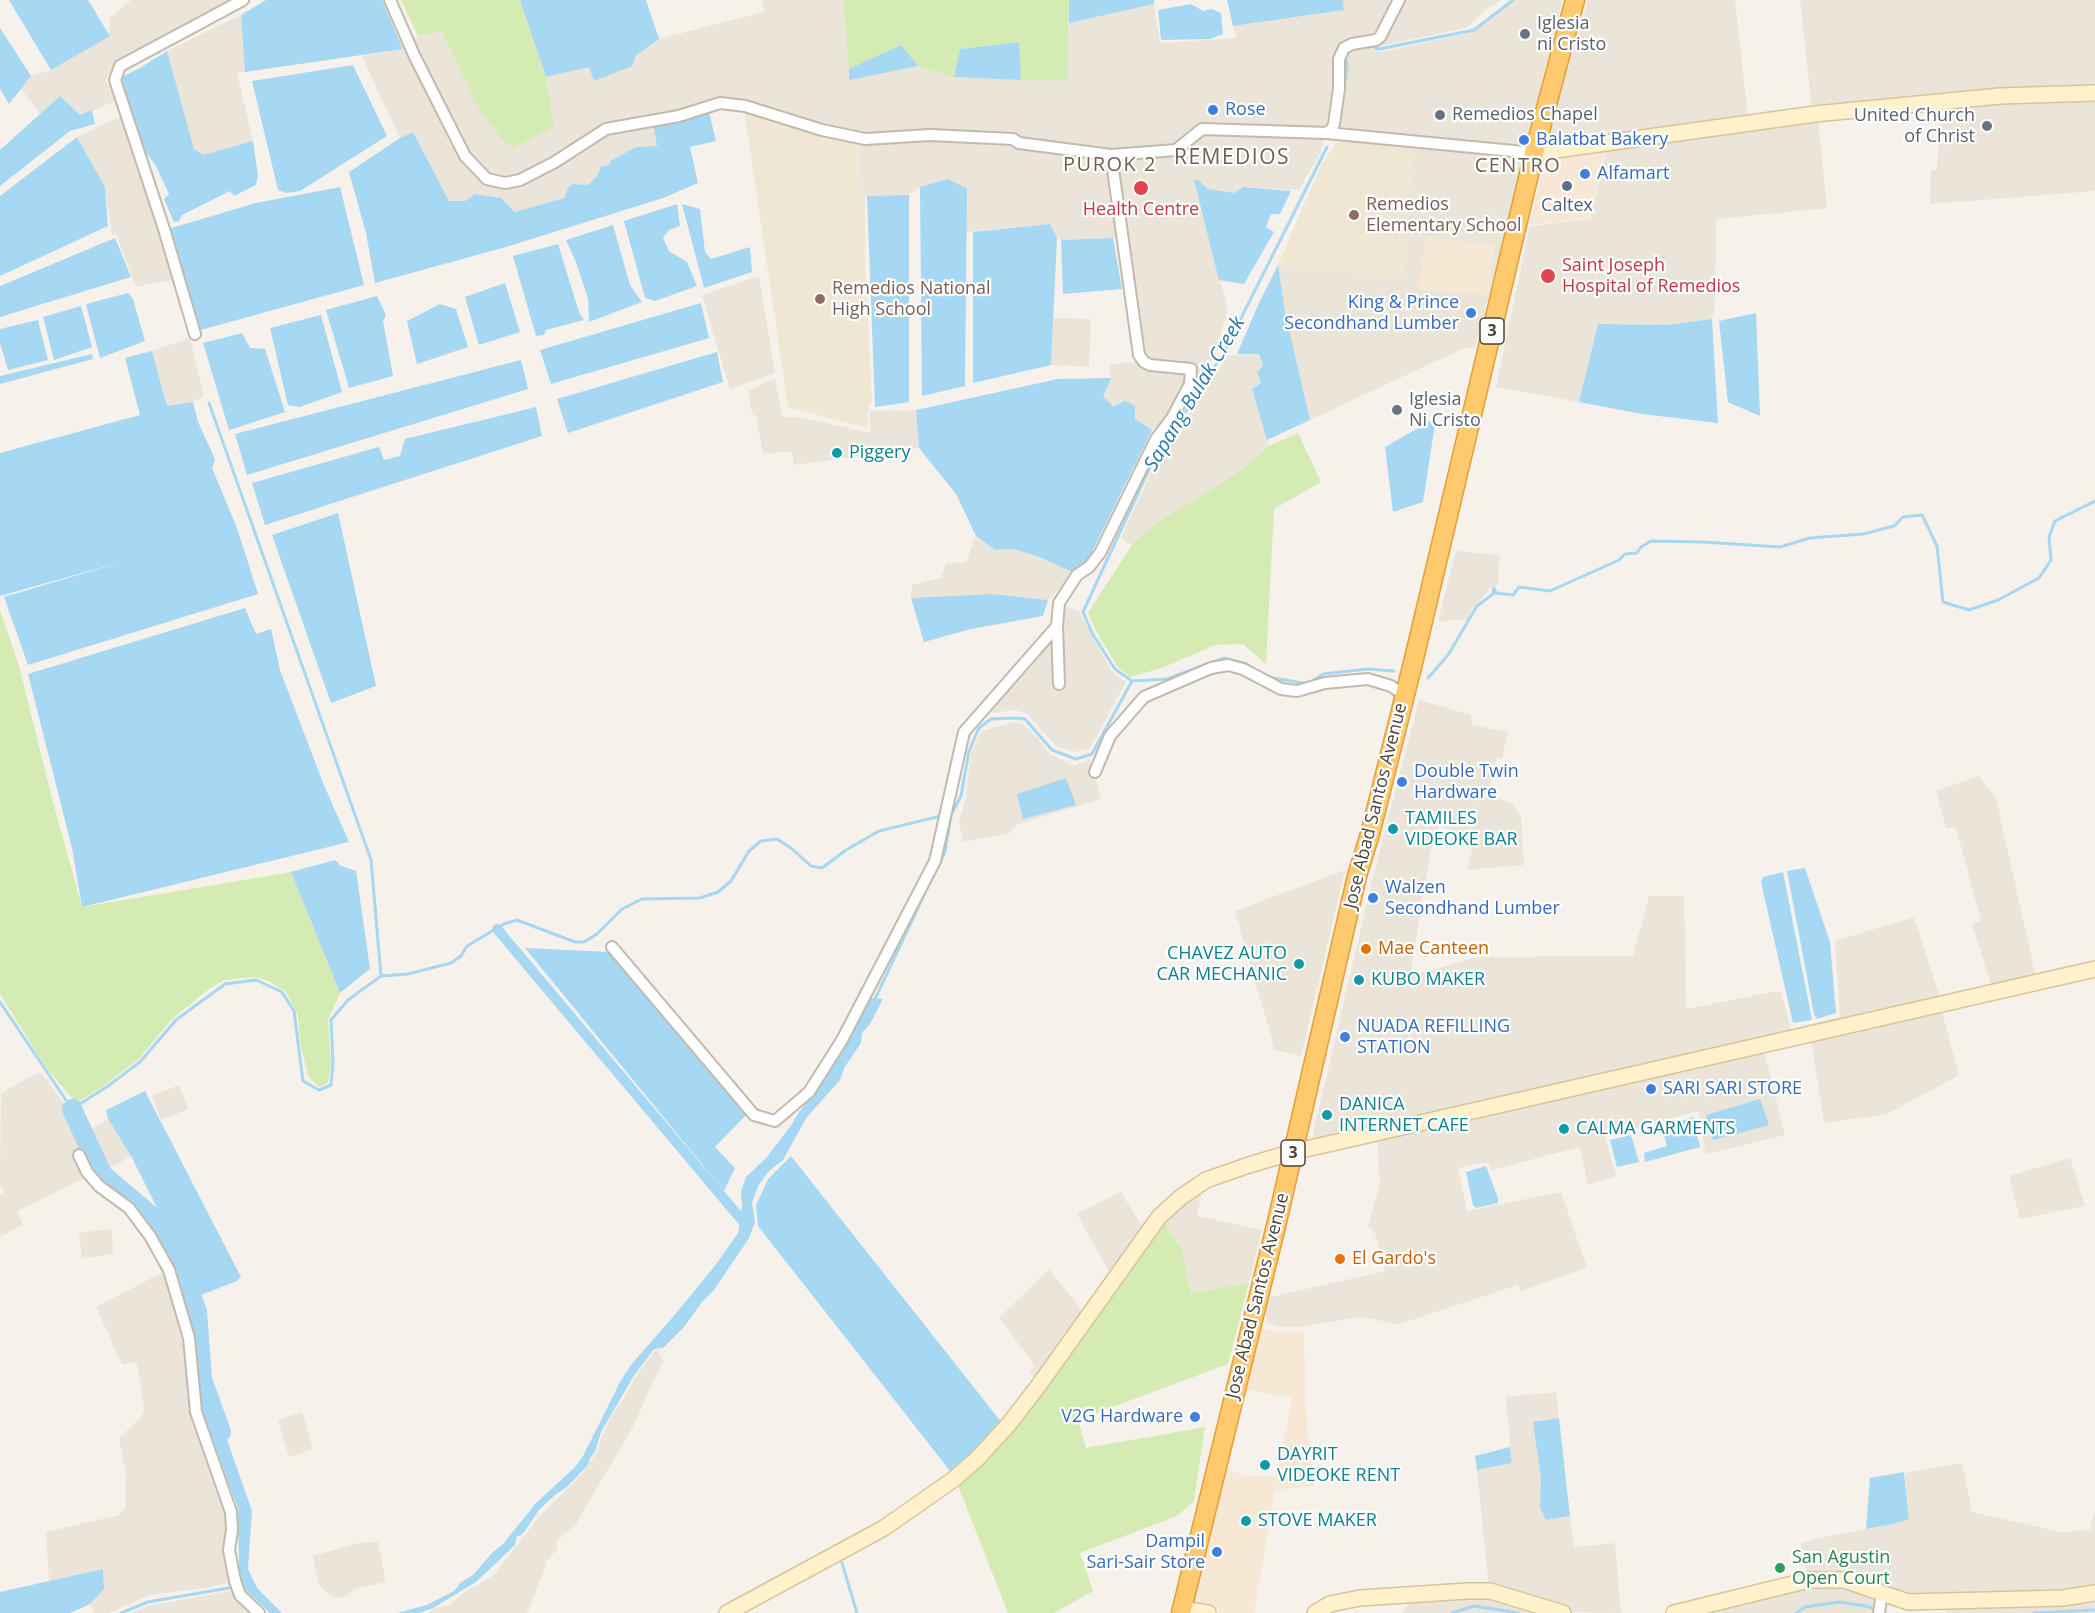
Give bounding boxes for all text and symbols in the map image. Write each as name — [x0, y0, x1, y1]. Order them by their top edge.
place label: Iglesia ni Cristo — [1537, 13, 1606, 56]
marker: Iglesia ni Cristo — [1518, 27, 1532, 41]
place label: Rose — [1225, 99, 1266, 121]
marker: Rose — [1206, 103, 1220, 117]
place label: Remedios Chapel — [1452, 104, 1598, 126]
place label: United Church of Christ — [1854, 105, 1975, 148]
marker: Remedios Chapel — [1433, 108, 1447, 122]
marker: United Church of Christ — [1980, 119, 1994, 133]
place label: Balatbat Bakery — [1536, 129, 1668, 151]
marker: Balatbat Bakery — [1517, 133, 1531, 147]
district label: REMEDIOS — [1174, 145, 1290, 171]
district label: PUROK 2 — [1063, 153, 1157, 177]
district label: CENTRO — [1475, 154, 1561, 178]
place label: Alfamart — [1597, 163, 1669, 185]
marker: Alfamart — [1578, 167, 1592, 181]
marker: Health Centre — [1132, 179, 1150, 197]
marker: Caltex — [1560, 179, 1574, 193]
place label: Remedios Elementary School — [1366, 194, 1522, 236]
place label: Caltex — [1541, 195, 1593, 217]
place label: Health Centre — [1083, 199, 1199, 221]
marker: Remedios Elementary School — [1347, 208, 1361, 222]
place label: Saint Joseph Hospital of Remedios — [1562, 255, 1740, 298]
marker: Saint Joseph Hospital of Remedios — [1539, 267, 1557, 285]
place label: Remedios National High School — [832, 278, 991, 320]
marker: Remedios National High School — [813, 292, 827, 306]
place label: King & Prince Secondhand Lumber — [1284, 292, 1459, 334]
marker: King & Prince Secondhand Lumber — [1464, 306, 1478, 320]
water label: Sapang Bulak Creek — [1140, 313, 1250, 475]
road number: 3 — [1480, 318, 1504, 344]
place label: Iglesia Ni Cristo — [1409, 389, 1481, 432]
marker: Iglesia Ni Cristo — [1390, 403, 1404, 417]
place label: Piggery — [849, 442, 910, 464]
marker: Piggery — [830, 446, 844, 460]
street label: Jose Abad Santos Avenue — [1340, 701, 1412, 911]
place label: Double Twin Hardware — [1414, 761, 1519, 804]
marker: Double Twin Hardware — [1395, 775, 1409, 789]
place label: TAMILES VIDEOKE BAR — [1405, 808, 1518, 850]
marker: TAMILES VIDEOKE BAR — [1386, 822, 1400, 836]
place label: Walzen Secondhand Lumber — [1385, 877, 1560, 920]
marker: Walzen Secondhand Lumber — [1366, 891, 1380, 905]
place label: Mae Canteen — [1378, 938, 1489, 960]
marker: Mae Canteen — [1359, 942, 1373, 956]
place label: CHAVEZ AUTO CAR MECHANIC — [1156, 943, 1287, 986]
marker: CHAVEZ AUTO CAR MECHANIC — [1292, 957, 1306, 971]
place label: KUBO MAKER — [1371, 969, 1485, 991]
marker: KUBO MAKER — [1352, 973, 1366, 987]
place label: NUADA REFILLING STATION — [1357, 1016, 1510, 1058]
marker: NUADA REFILLING STATION — [1338, 1030, 1352, 1044]
place label: SARI SARI STORE — [1663, 1078, 1802, 1100]
marker: SARI SARI STORE — [1644, 1082, 1658, 1096]
place label: DANICA INTERNET CAFE — [1339, 1094, 1469, 1136]
marker: DANICA INTERNET CAFE — [1320, 1108, 1334, 1122]
place label: CALMA GARMENTS — [1576, 1118, 1735, 1140]
marker: CALMA GARMENTS — [1557, 1122, 1571, 1136]
road number: 3 — [1281, 1140, 1305, 1166]
street label: Jose Abad Santos Avenue — [1222, 1191, 1294, 1401]
place label: El Gardo's — [1352, 1248, 1436, 1270]
marker: El Gardo's — [1333, 1252, 1347, 1266]
place label: V2G Hardware — [1061, 1406, 1183, 1428]
marker: V2G Hardware — [1188, 1410, 1202, 1424]
place label: DAYRIT VIDEOKE RENT — [1277, 1444, 1400, 1486]
marker: DAYRIT VIDEOKE RENT — [1258, 1458, 1272, 1472]
place label: STOVE MAKER — [1258, 1510, 1377, 1532]
marker: STOVE MAKER — [1239, 1514, 1253, 1528]
place label: Dampil Sari-Sair Store — [1086, 1531, 1205, 1574]
marker: Dampil Sari-Sair Store — [1210, 1545, 1224, 1559]
place label: San Agustin Open Court — [1792, 1547, 1890, 1590]
marker: San Agustin Open Court — [1773, 1561, 1787, 1575]

